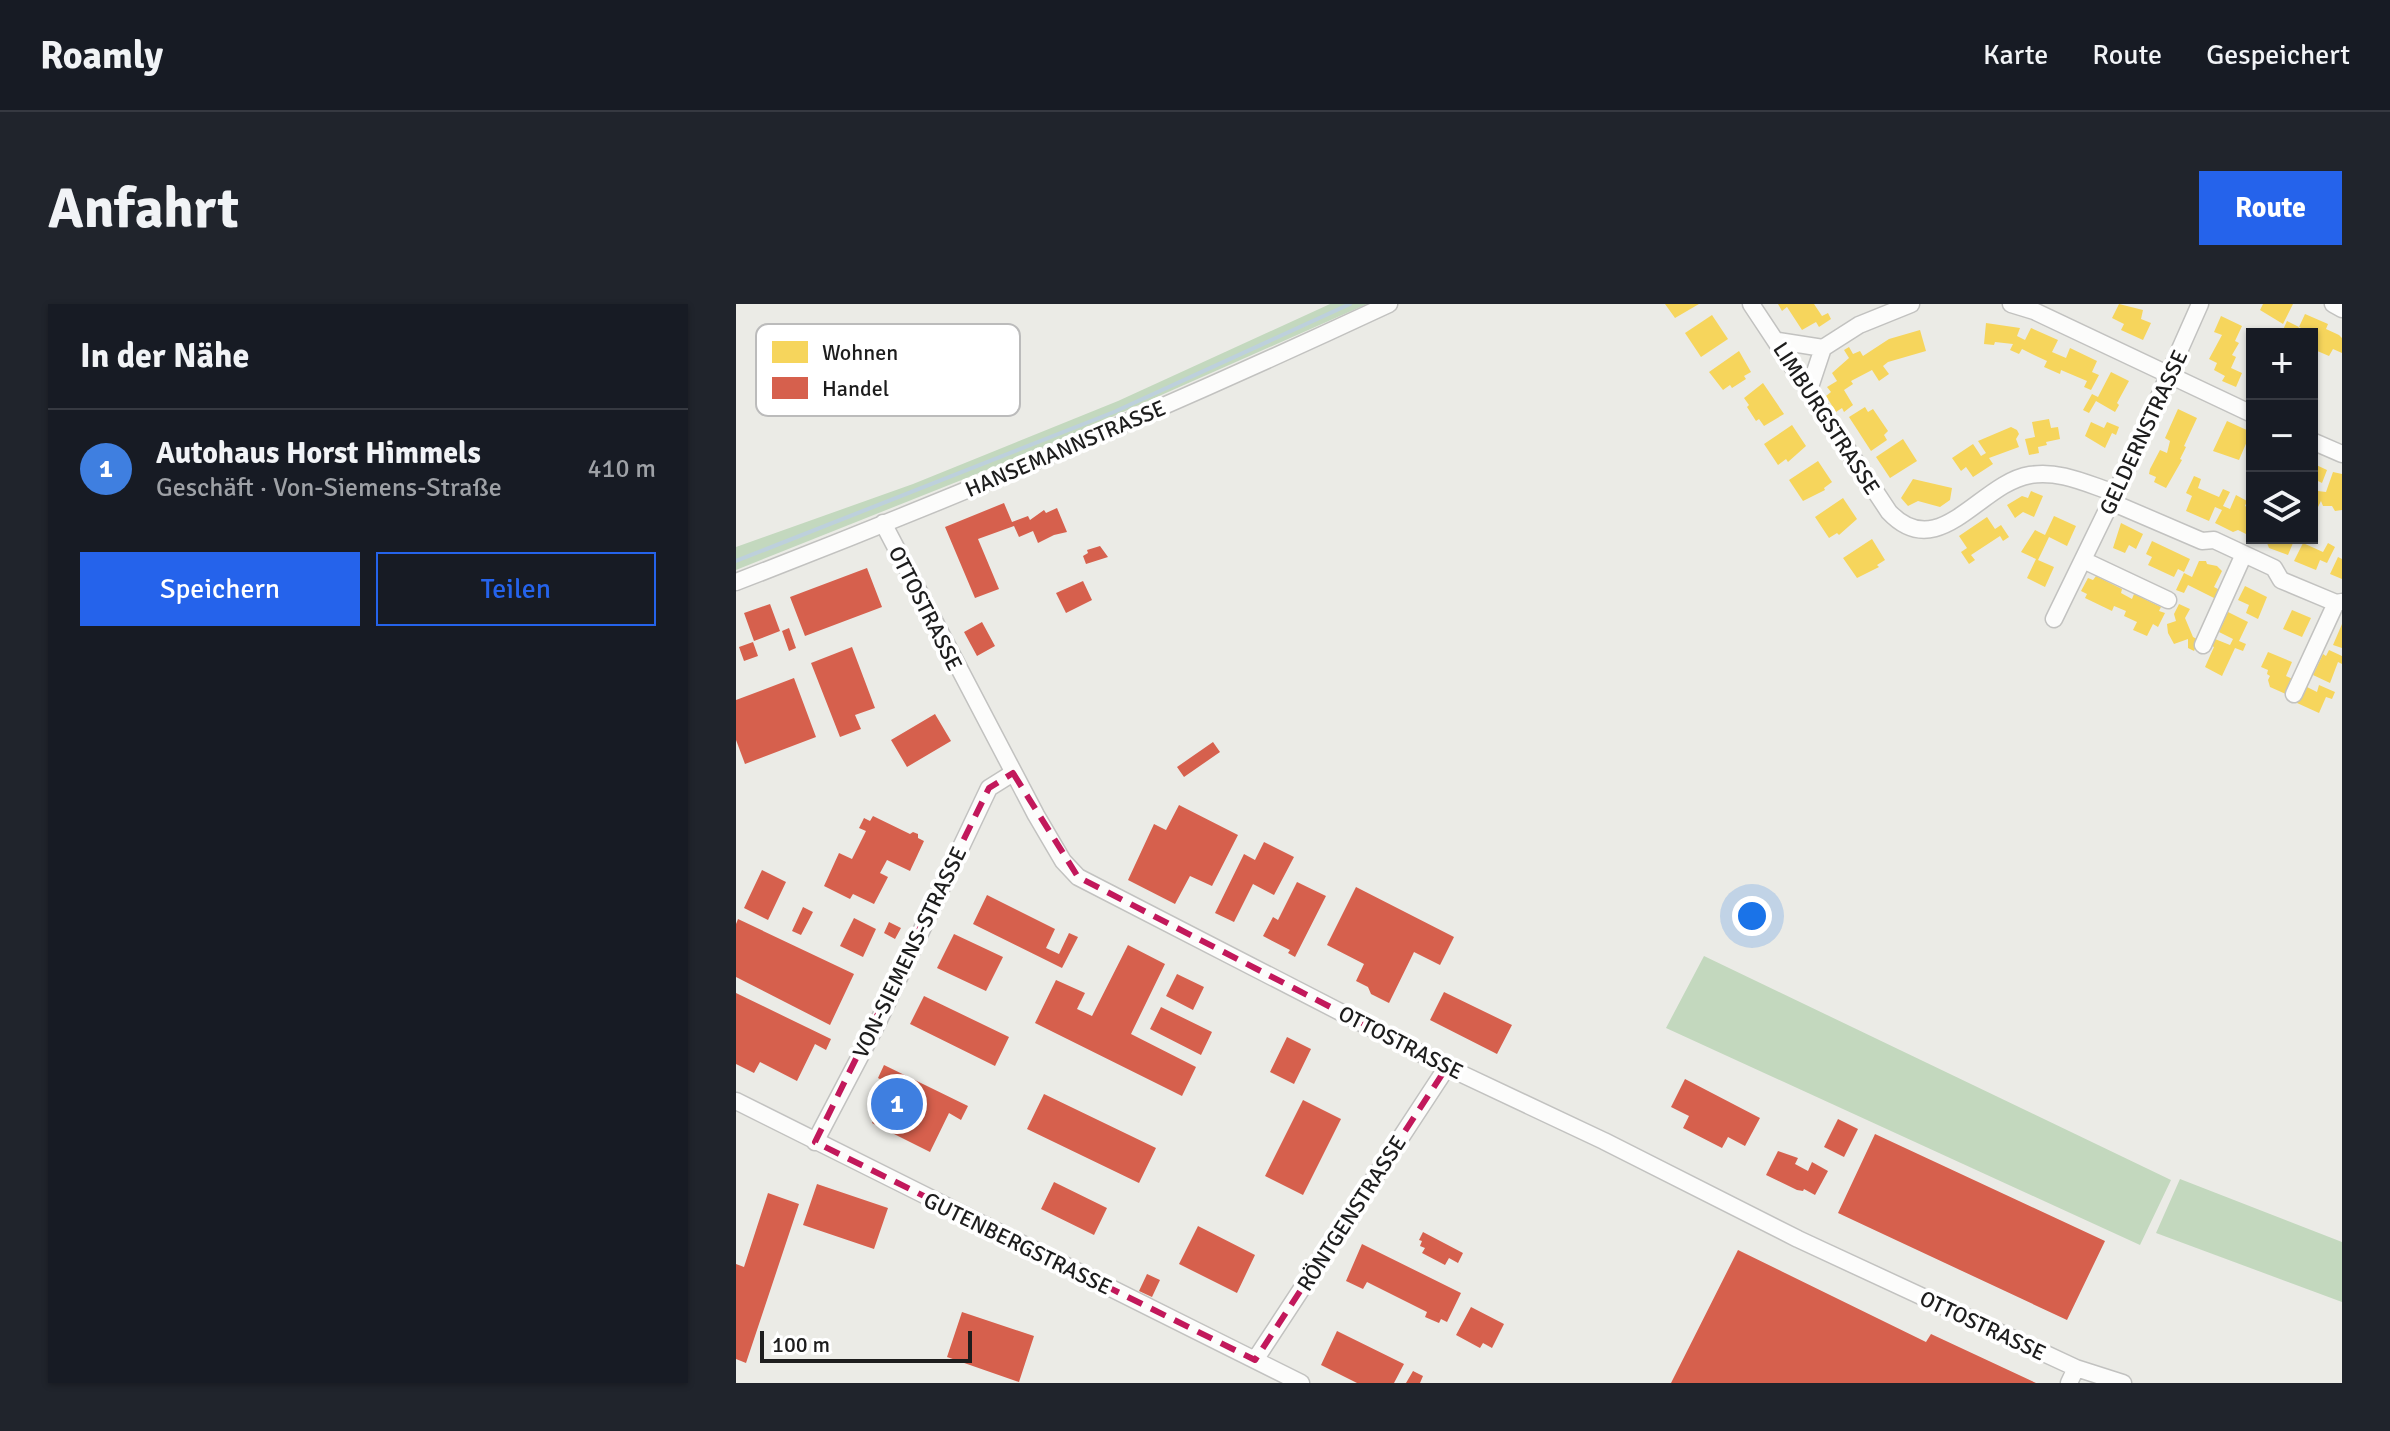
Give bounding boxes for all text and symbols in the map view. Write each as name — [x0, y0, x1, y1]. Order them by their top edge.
text: Roamly — [40, 32, 163, 79]
text: Karte — [1983, 38, 2048, 72]
text: Route — [2092, 38, 2162, 72]
text: Gespeichert — [2206, 38, 2350, 72]
button: Route — [2199, 171, 2342, 245]
text: Anfahrt — [48, 174, 239, 243]
legend — [756, 324, 1020, 416]
map controls — [2246, 328, 2318, 544]
button: + — [2246, 328, 2318, 400]
text: In der Nähe — [80, 335, 249, 377]
street label: LIMBURGSTRASSE — [1767, 337, 1886, 500]
text: Wohnen — [822, 339, 898, 366]
street label: GELDERNSTRASSE — [2093, 346, 2193, 519]
text: Handel — [822, 375, 889, 402]
street label: HANSEMANNSTRASSE — [961, 394, 1169, 503]
button: − — [2246, 400, 2318, 472]
text: Autohaus Horst Himmels — [156, 435, 481, 472]
text: 1 — [99, 453, 113, 485]
text: 410 m — [587, 453, 656, 485]
text: Geschäft · Von-Siemens-Straße — [156, 472, 502, 504]
button: layers — [2246, 472, 2318, 544]
street label: OTTOSTRASSE — [883, 541, 968, 675]
button: Speichern — [80, 552, 360, 626]
button: Teilen — [376, 552, 656, 626]
street label: VON-SIEMENS-STRASSE — [847, 842, 972, 1062]
your location — [1732, 896, 1772, 936]
street label: OTTOSTRASSE — [1334, 1000, 1468, 1085]
pin: 1 — [871, 1074, 923, 1134]
street label: RÖNTGENSTRASSE — [1291, 1130, 1412, 1296]
street label: GUTENBERGSTRASSE — [919, 1186, 1116, 1301]
street label: OTTOSTRASSE — [1915, 1284, 2050, 1366]
scale bar — [760, 1327, 972, 1363]
text: 100 m — [772, 1331, 830, 1358]

